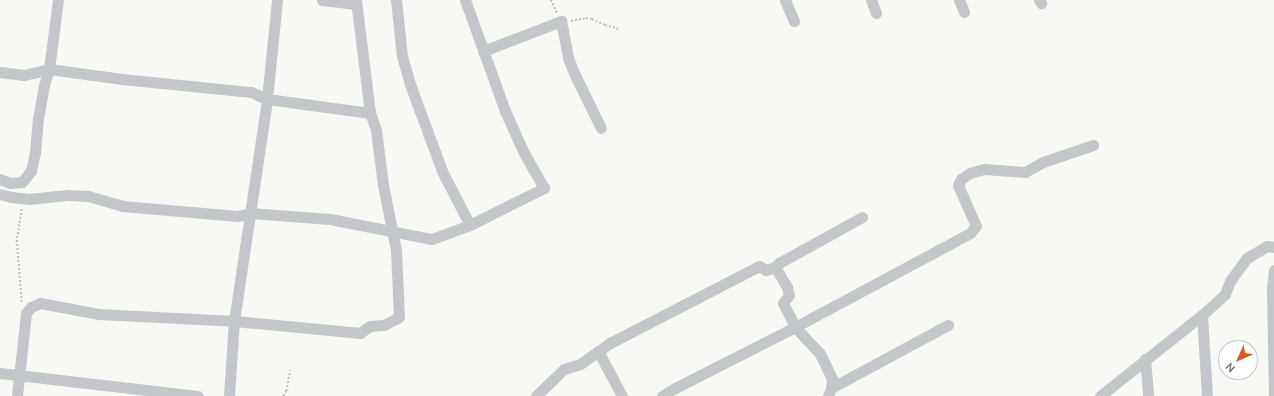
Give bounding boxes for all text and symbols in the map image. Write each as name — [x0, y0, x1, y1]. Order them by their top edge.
north arrow — [1218, 340, 1258, 380]
text: N — [1223, 361, 1237, 375]

